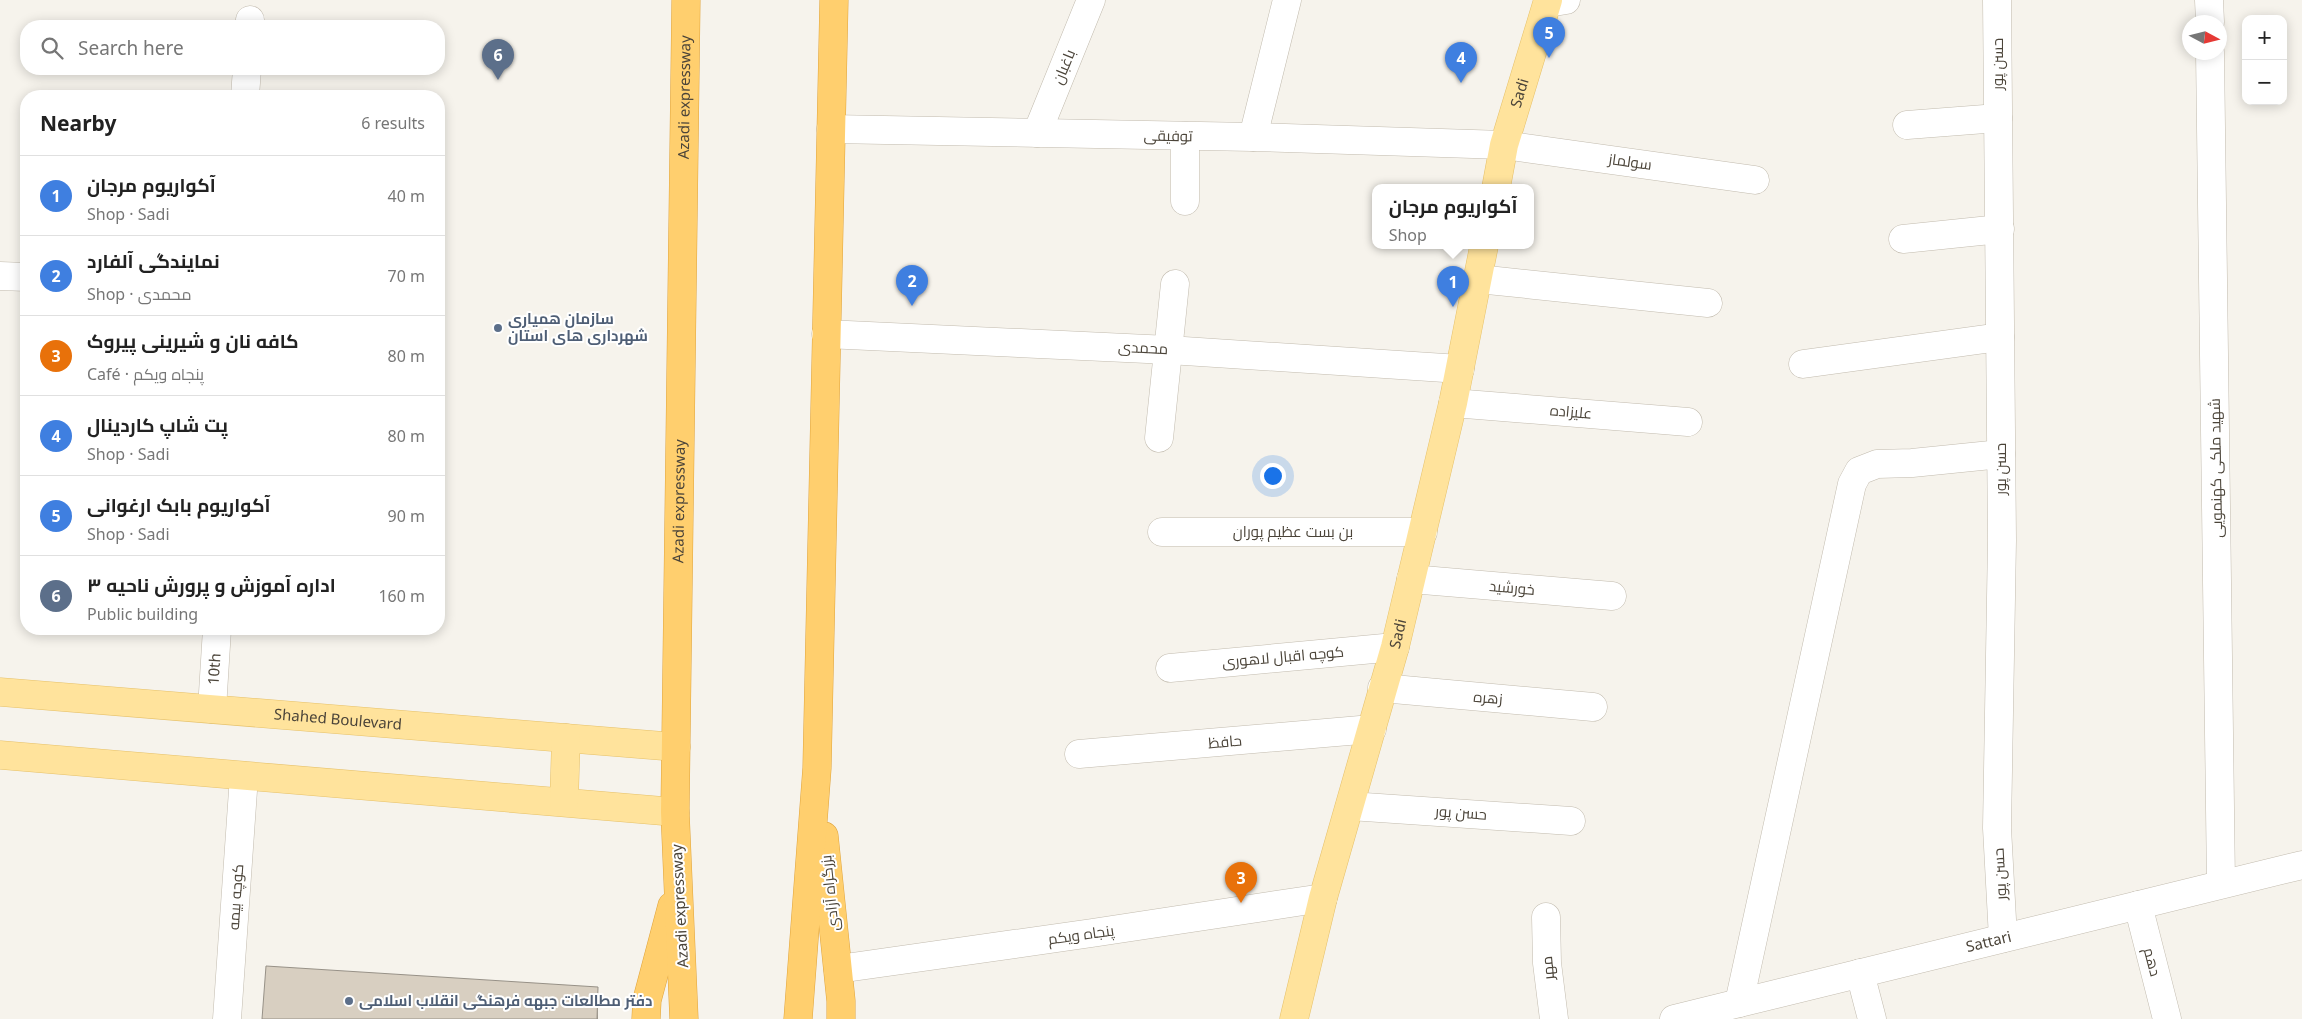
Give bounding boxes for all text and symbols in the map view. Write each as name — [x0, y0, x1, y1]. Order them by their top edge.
north arrow — [2182, 15, 2227, 60]
map controls — [2242, 15, 2287, 105]
button: + — [2242, 15, 2287, 60]
pin: 5 — [1533, 17, 1565, 58]
search box — [20, 20, 445, 75]
icon: search — [38, 34, 66, 62]
text: Search here — [78, 35, 184, 61]
street label: Azadi expressway — [673, 35, 695, 159]
street label: حسن پور — [1987, 38, 2008, 91]
pin: 6 — [482, 39, 514, 80]
pin: 4 — [1445, 42, 1477, 83]
street label: باغبان — [1047, 46, 1080, 88]
button: − — [2242, 60, 2287, 105]
street label: Sadi — [1505, 76, 1533, 110]
text: Nearby — [40, 109, 116, 137]
text: 6 results — [361, 112, 425, 134]
street label: توفیقی — [1143, 125, 1193, 146]
street label: سولماز — [1606, 148, 1653, 174]
text: آکواریوم مرجان — [87, 172, 216, 198]
popup — [1372, 184, 1534, 249]
text: 1 — [51, 185, 61, 207]
text: 40 m — [388, 185, 425, 207]
text: آکواریوم مرجان — [1389, 193, 1517, 219]
text: Shop · Sadi — [87, 203, 170, 225]
text: Shop — [1389, 224, 1427, 246]
text: نمایندگی آلفارد — [87, 248, 220, 274]
text: 2 — [51, 265, 61, 287]
text: 70 m — [388, 265, 425, 287]
pin: 2 — [896, 265, 928, 306]
pin: 1 — [1437, 266, 1469, 307]
text: Shop · محمدی — [87, 283, 191, 305]
place label: سازمان همیاری شهرداری های استان — [508, 308, 648, 345]
marker: سازمان همیاری شهرداری های استان — [492, 322, 504, 334]
text: کافه نان و شیرینی پیروک — [87, 328, 299, 354]
street label: محمدی — [1117, 336, 1169, 359]
text: 3 — [51, 345, 61, 367]
text: 80 m — [388, 345, 425, 367]
text: Café · پنجاه ویکم — [87, 363, 204, 385]
street label: شهید ملکی کهنمویی — [2204, 398, 2227, 538]
street label: علیزاده — [1549, 399, 1593, 423]
text: پت شاپ کاردینال — [87, 412, 228, 438]
text: 4 — [51, 425, 61, 447]
text: 80 m — [388, 425, 425, 447]
street label: Azadi expressway — [667, 439, 689, 563]
text: Shop · Sadi — [87, 443, 170, 465]
street label: حسن پور — [1990, 443, 2011, 496]
your location — [1260, 463, 1286, 489]
text: آکواریوم بابک ارغوانی — [87, 492, 270, 518]
text: 5 — [51, 505, 61, 527]
text: 90 m — [388, 505, 425, 527]
street label: بن بست عظیم پوران — [1233, 521, 1353, 542]
text: Shop · Sadi — [87, 523, 170, 545]
text: اداره آموزش و پرورش ناحیه ۳ — [87, 572, 336, 598]
street label: خورشید — [1488, 575, 1536, 599]
text: 6 — [51, 585, 61, 607]
text: 160 m — [378, 585, 425, 607]
text: Public building — [87, 603, 198, 625]
street label: Sadi — [1384, 617, 1410, 650]
street label: کوچه اقبال لاهوری — [1221, 641, 1345, 672]
street label: 10th — [203, 652, 224, 686]
street label: زهره — [1473, 686, 1503, 708]
street label: Shahed Boulevard — [273, 703, 403, 734]
street label: حافظ — [1207, 730, 1243, 752]
street label: حسن پور — [1433, 800, 1488, 825]
street label: Azadi expressway — [666, 843, 692, 968]
street label: حسن پور — [1988, 848, 2011, 902]
street label: بزرگراه آزادی — [815, 854, 844, 932]
pin: 3 — [1225, 862, 1257, 903]
street label: کوچه بیمه — [223, 863, 248, 931]
street label: پنجاه ویکم — [1047, 919, 1115, 950]
street label: Sattari — [1964, 926, 2013, 956]
street label: دهم — [2139, 945, 2166, 979]
street label: مهر — [1536, 955, 1559, 982]
place label: دفتر مطالعات جبهه فرهنگی انقلاب اسلامی — [359, 990, 652, 1010]
marker: دفتر مطالعات جبهه فرهنگی انقلاب اسلامی — [343, 995, 355, 1007]

